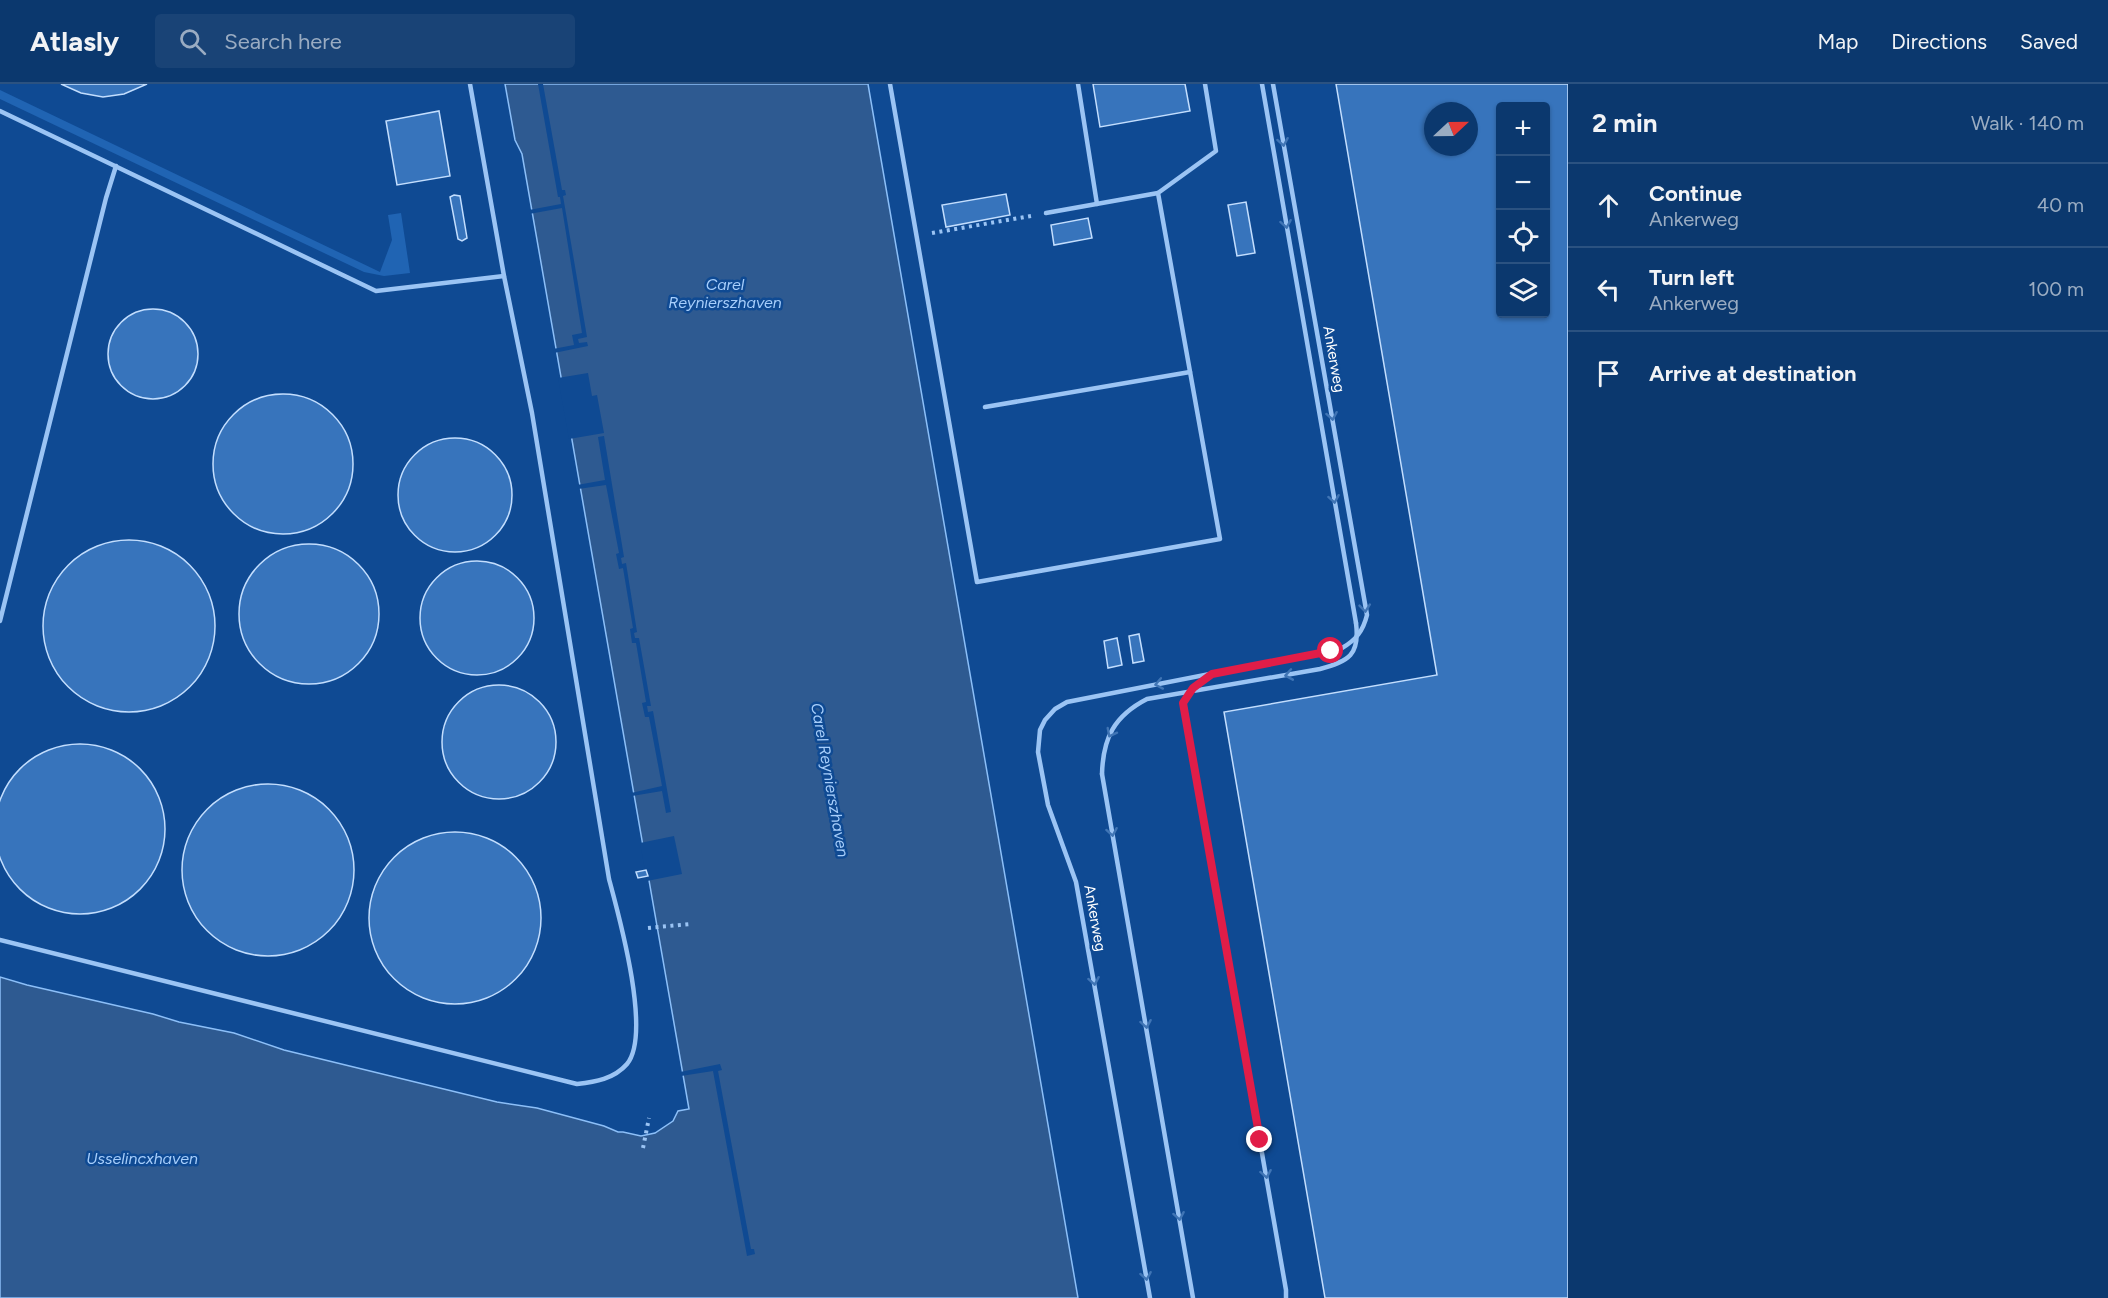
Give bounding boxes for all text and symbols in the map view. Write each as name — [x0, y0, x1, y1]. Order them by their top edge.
search box — [155, 14, 575, 68]
text: Atlasly — [30, 24, 119, 58]
icon: search — [176, 25, 209, 58]
text: Search here — [224, 28, 342, 55]
text: Map — [1817, 29, 1858, 54]
text: Directions — [1891, 29, 1987, 54]
text: Saved — [2020, 29, 2078, 54]
north arrow — [1424, 102, 1478, 156]
map controls — [1496, 102, 1550, 318]
button: + — [1496, 102, 1550, 156]
text: 2 min — [1592, 107, 1658, 139]
text: Walk · 140 m — [1971, 111, 2084, 135]
one-way arrow — [1277, 137, 1289, 146]
button: − — [1496, 156, 1550, 210]
text: Continue — [1649, 180, 1742, 207]
icon: ahead — [1592, 189, 1625, 222]
text: 40 m — [2037, 193, 2084, 217]
text: Ankerweg — [1649, 207, 1739, 231]
button: locate — [1496, 210, 1550, 264]
one-way arrow — [1280, 220, 1292, 229]
button: layers — [1496, 264, 1550, 318]
text: Turn left — [1649, 264, 1735, 291]
icon: left — [1592, 273, 1625, 306]
water label: Carel Reynierszhaven — [668, 275, 782, 312]
text: 100 m — [2028, 277, 2084, 301]
text: Ankerweg — [1649, 291, 1739, 315]
street label: Ankerweg — [1319, 324, 1349, 394]
icon: arrive — [1592, 357, 1625, 390]
text: Arrive at destination — [1649, 360, 1857, 387]
one-way arrow — [1325, 411, 1338, 421]
one-way arrow — [1328, 495, 1340, 504]
one-way arrow — [1358, 604, 1371, 613]
route start — [1317, 637, 1343, 663]
one-way arrow — [1284, 668, 1294, 681]
one-way arrow — [1154, 677, 1164, 690]
water label: Carel Reynierszhaven — [807, 701, 853, 859]
one-way arrow — [1107, 727, 1118, 737]
one-way arrow — [1106, 827, 1118, 837]
street label: Ankerweg — [1080, 883, 1110, 953]
one-way arrow — [1087, 975, 1100, 985]
one-way arrow — [1139, 1019, 1152, 1029]
route end — [1246, 1126, 1272, 1152]
water label: Usselincxhaven — [86, 1149, 198, 1168]
one-way arrow — [1259, 1169, 1272, 1179]
one-way arrow — [1172, 1211, 1185, 1221]
one-way arrow — [1139, 1271, 1152, 1281]

